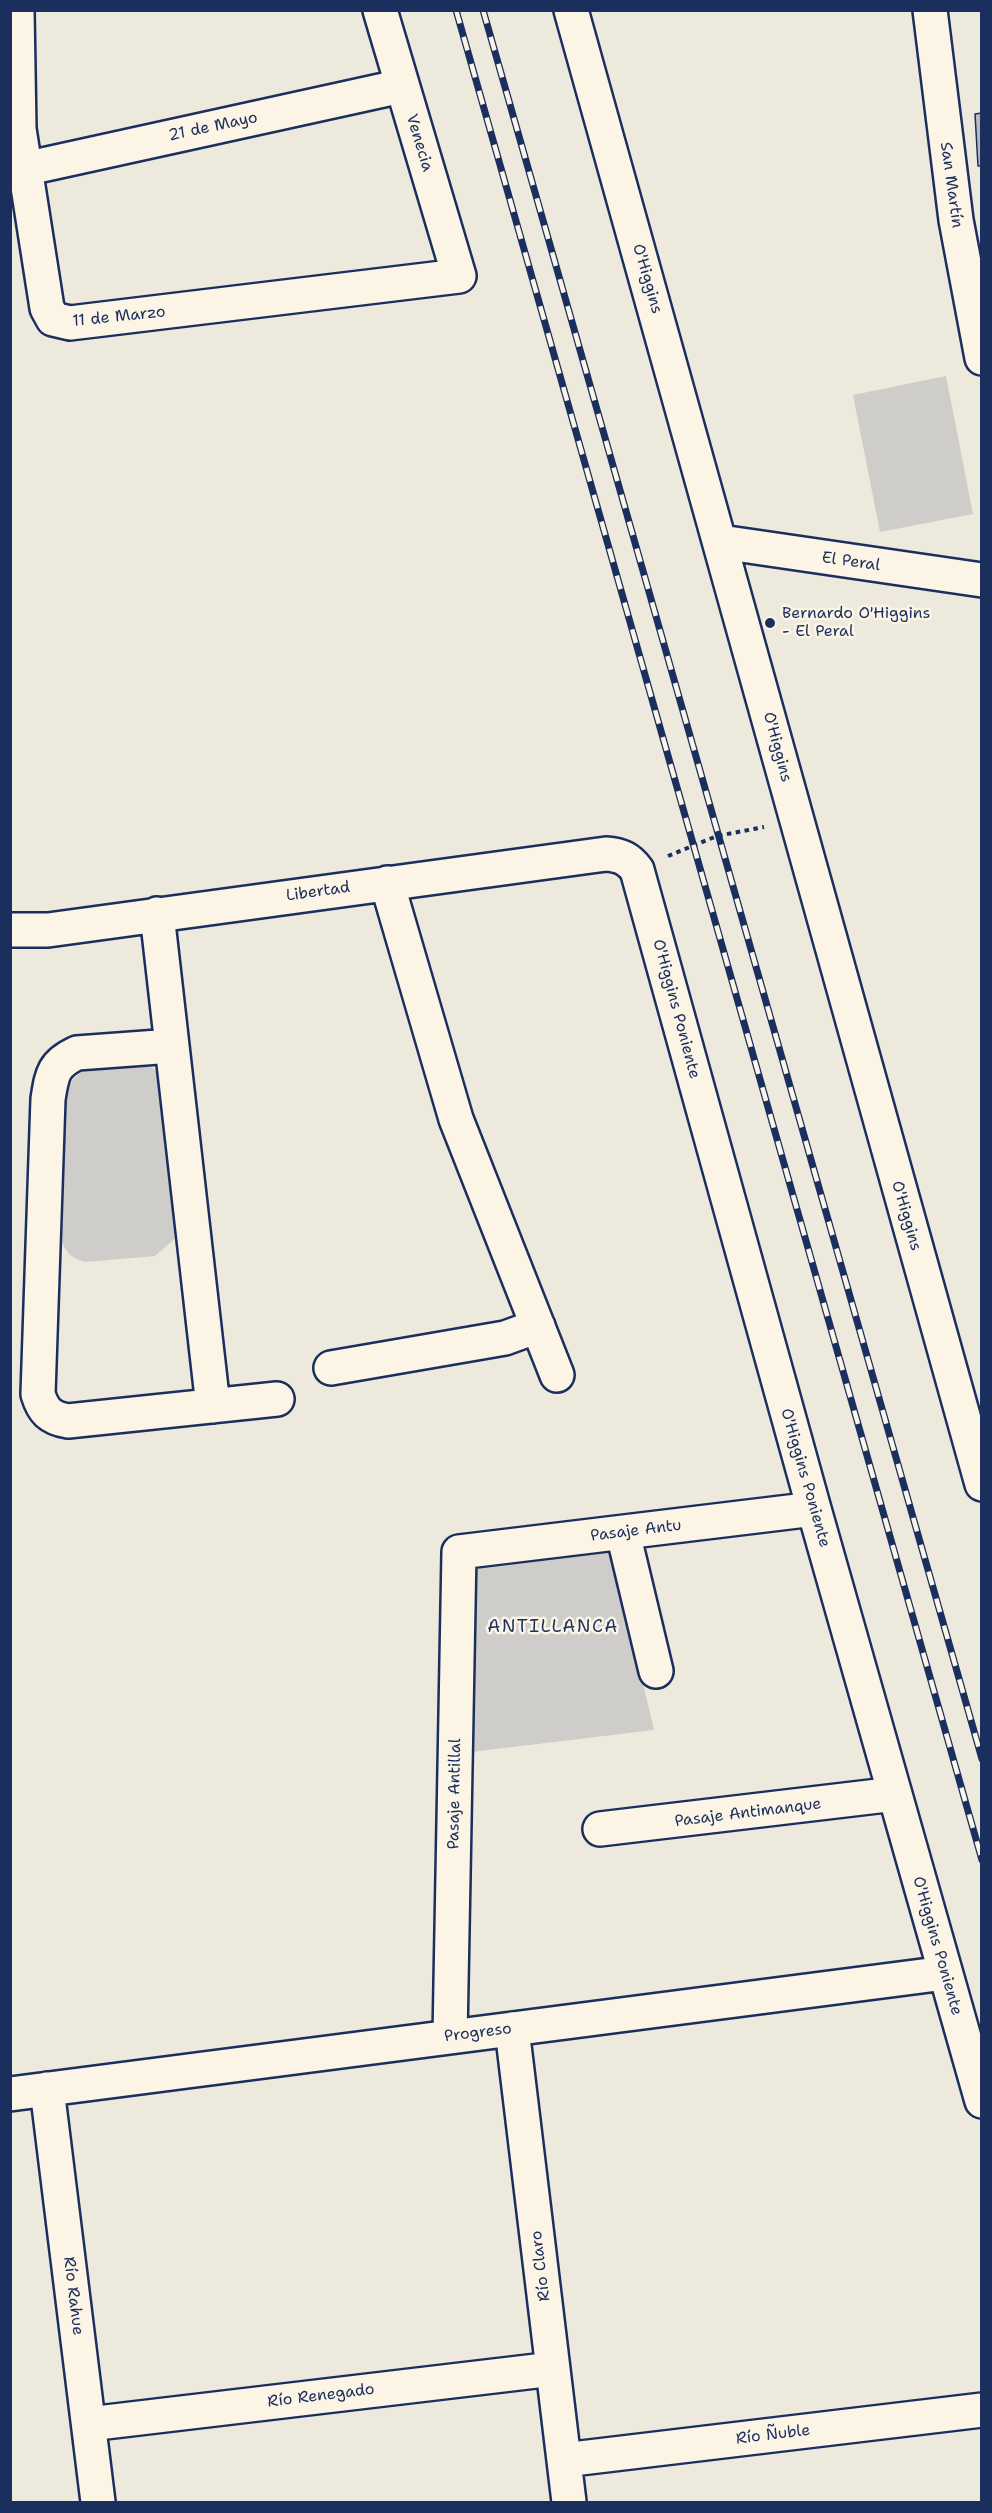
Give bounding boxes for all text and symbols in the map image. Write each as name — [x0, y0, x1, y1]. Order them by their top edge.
street label: 21 de Mayo — [167, 108, 259, 146]
street label: Venecia — [401, 112, 437, 174]
street label: San Martín — [935, 141, 967, 229]
street label: O'Higgins — [628, 242, 666, 316]
street label: 11 de Marzo — [71, 303, 167, 331]
street label: El Peral — [821, 548, 881, 576]
place label: Bernardo O'Higgins - El Peral — [782, 604, 930, 642]
marker: Bernardo O'Higgins - El Peral — [763, 616, 777, 630]
street label: O'Higgins — [758, 710, 796, 784]
street label: Libertad — [285, 878, 351, 906]
street label: O'Higgins Poniente — [648, 937, 704, 1081]
street label: O'Higgins — [887, 1179, 925, 1253]
street label: O'Higgins Poniente — [776, 1406, 834, 1550]
street label: Pasaje Antu — [589, 1516, 683, 1546]
district label: ANTILLANCA — [487, 1616, 619, 1638]
street label: Pasaje Antillal — [444, 1738, 466, 1850]
street label: Pasaje Antimanque — [674, 1794, 822, 1832]
street label: O'Higgins Poniente — [908, 1874, 966, 2018]
street label: Progreso — [443, 2019, 513, 2047]
street label: Río Claro — [527, 2230, 555, 2302]
street label: Río Rahue — [59, 2256, 87, 2336]
street label: Río Renegado — [266, 2380, 376, 2412]
street label: Río Ñuble — [735, 2421, 811, 2449]

